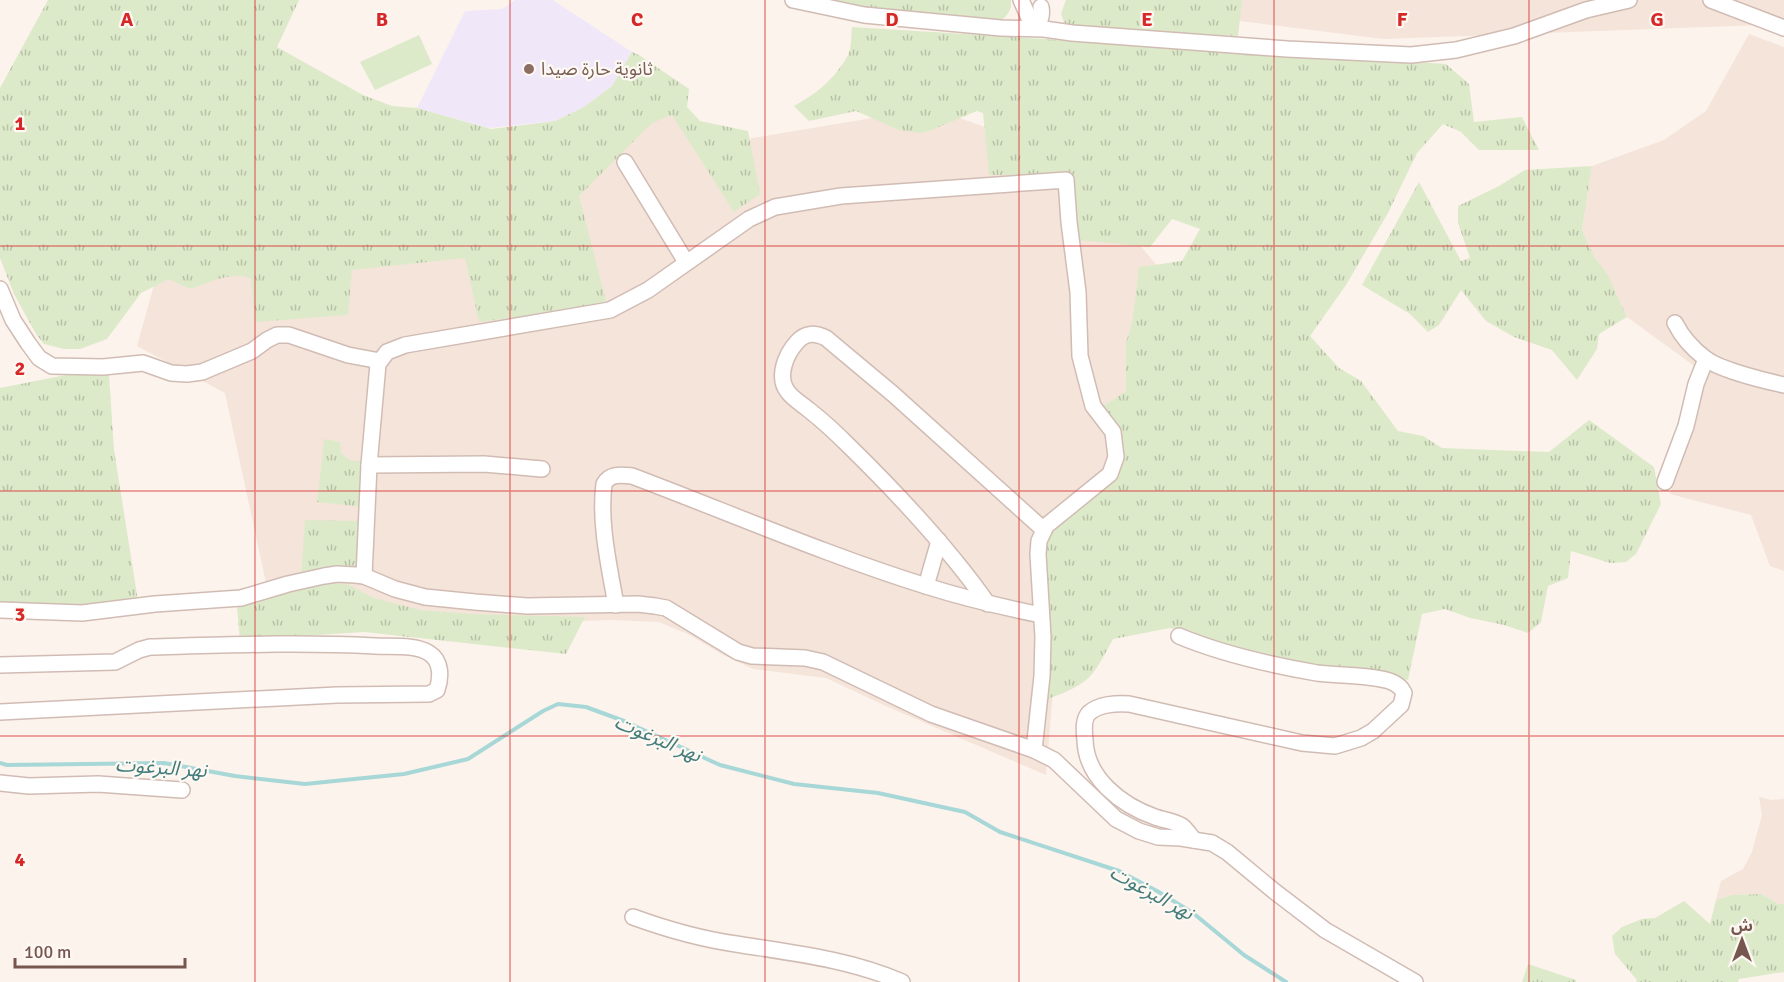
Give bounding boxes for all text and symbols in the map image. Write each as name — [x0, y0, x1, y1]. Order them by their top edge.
text: A — [121, 7, 134, 32]
text: B — [376, 7, 388, 32]
text: C — [631, 7, 643, 32]
text: D — [885, 7, 899, 32]
text: E — [1141, 7, 1153, 32]
text: F — [1397, 7, 1408, 32]
text: G — [1650, 7, 1664, 32]
place label: ثانوية حارة صيدا — [541, 58, 653, 80]
marker: ثانوية حارة صيدا — [522, 62, 536, 76]
text: 1 — [15, 111, 26, 136]
text: 2 — [15, 356, 25, 381]
text: 3 — [15, 602, 25, 627]
water label: نهر البرغوت — [611, 709, 706, 768]
water label: نهر البرغوت — [114, 752, 209, 783]
text: 4 — [15, 847, 26, 872]
water label: نهر البرغوت — [1106, 859, 1199, 926]
north arrow — [1712, 910, 1772, 970]
text: ش — [1731, 916, 1753, 936]
scale bar — [15, 931, 184, 969]
text: 100 m — [24, 941, 71, 963]

